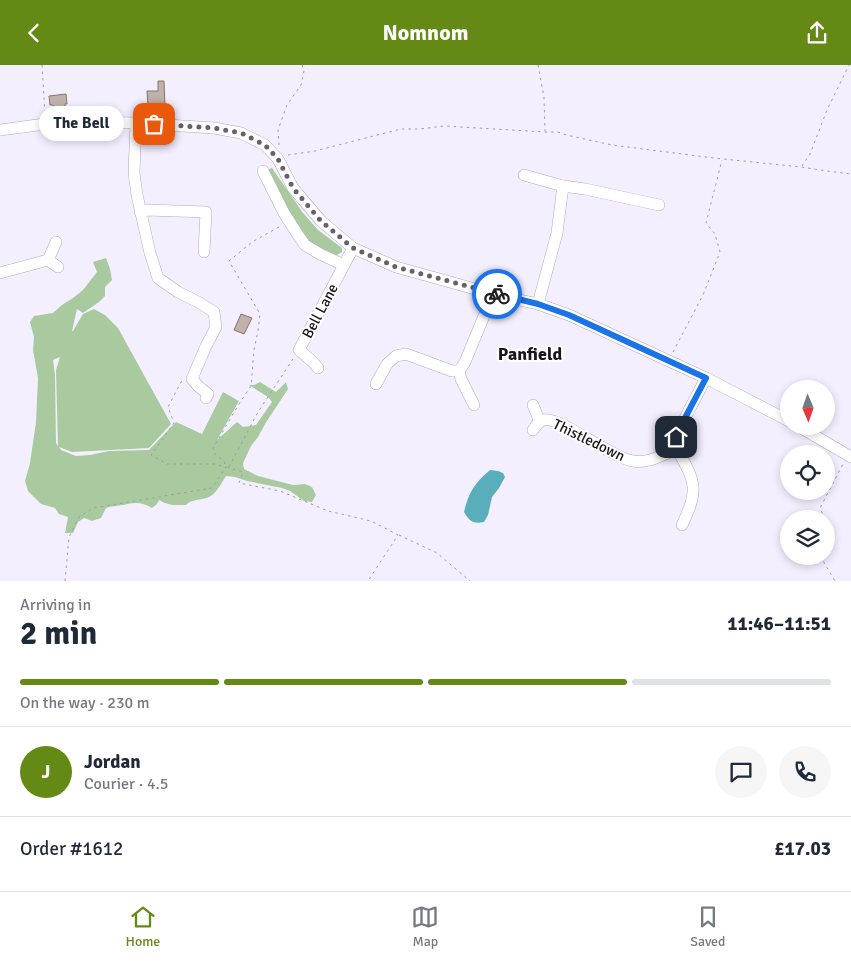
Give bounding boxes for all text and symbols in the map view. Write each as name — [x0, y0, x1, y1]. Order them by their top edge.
icon: back — [20, 19, 48, 47]
text: Nomnom — [383, 19, 468, 46]
icon: share — [803, 19, 831, 47]
pin — [133, 103, 175, 145]
callout: The Bell — [39, 107, 124, 141]
icon: bag — [140, 110, 168, 138]
text: The Bell — [54, 113, 109, 133]
courier — [472, 269, 522, 319]
icon: bike — [483, 280, 511, 308]
street label: Bell Lane — [298, 281, 342, 341]
district label: Panfield — [498, 343, 562, 365]
north arrow — [780, 380, 835, 435]
map controls — [780, 380, 835, 565]
street label: Thistledown — [550, 415, 628, 465]
pin — [655, 416, 697, 458]
icon: home — [662, 423, 690, 451]
button: locate — [780, 445, 835, 500]
button: layers — [780, 510, 835, 565]
text: Arriving in — [20, 595, 91, 615]
text: 11:46–11:51 — [727, 612, 831, 636]
text: 2 min — [20, 614, 97, 653]
text: On the way · 230 m — [20, 693, 150, 713]
button: chat — [715, 746, 767, 798]
button: phone — [779, 746, 831, 798]
text: Jordan — [84, 750, 141, 774]
text: J — [42, 760, 50, 784]
text: Courier · 4.5 — [84, 774, 168, 794]
text: Order #1612 — [20, 837, 123, 861]
text: £17.03 — [774, 837, 831, 861]
tab: Home — [125, 903, 160, 950]
tab: Map — [411, 903, 439, 950]
tab: Saved — [690, 903, 726, 950]

